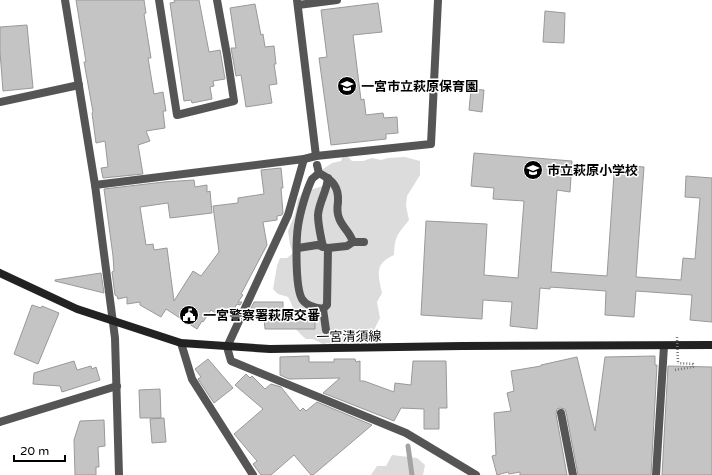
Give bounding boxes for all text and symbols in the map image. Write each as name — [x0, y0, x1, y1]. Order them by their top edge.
school or university icon: 一宮市立萩原保育園 — [336, 75, 358, 97]
place label: 一宮市立萩原保育園 — [361, 79, 478, 95]
school or university icon: 市立萩原小学校 — [522, 159, 544, 181]
place label: 市立萩原小学校 — [547, 163, 638, 179]
public building icon: 一宮警察署萩原交番 — [178, 304, 200, 326]
place label: 一宮警察署萩原交番 — [203, 308, 320, 324]
street label: 一宮清須線 — [316, 328, 382, 346]
scale bar — [14, 437, 65, 463]
text: 20 m — [20, 444, 49, 458]

